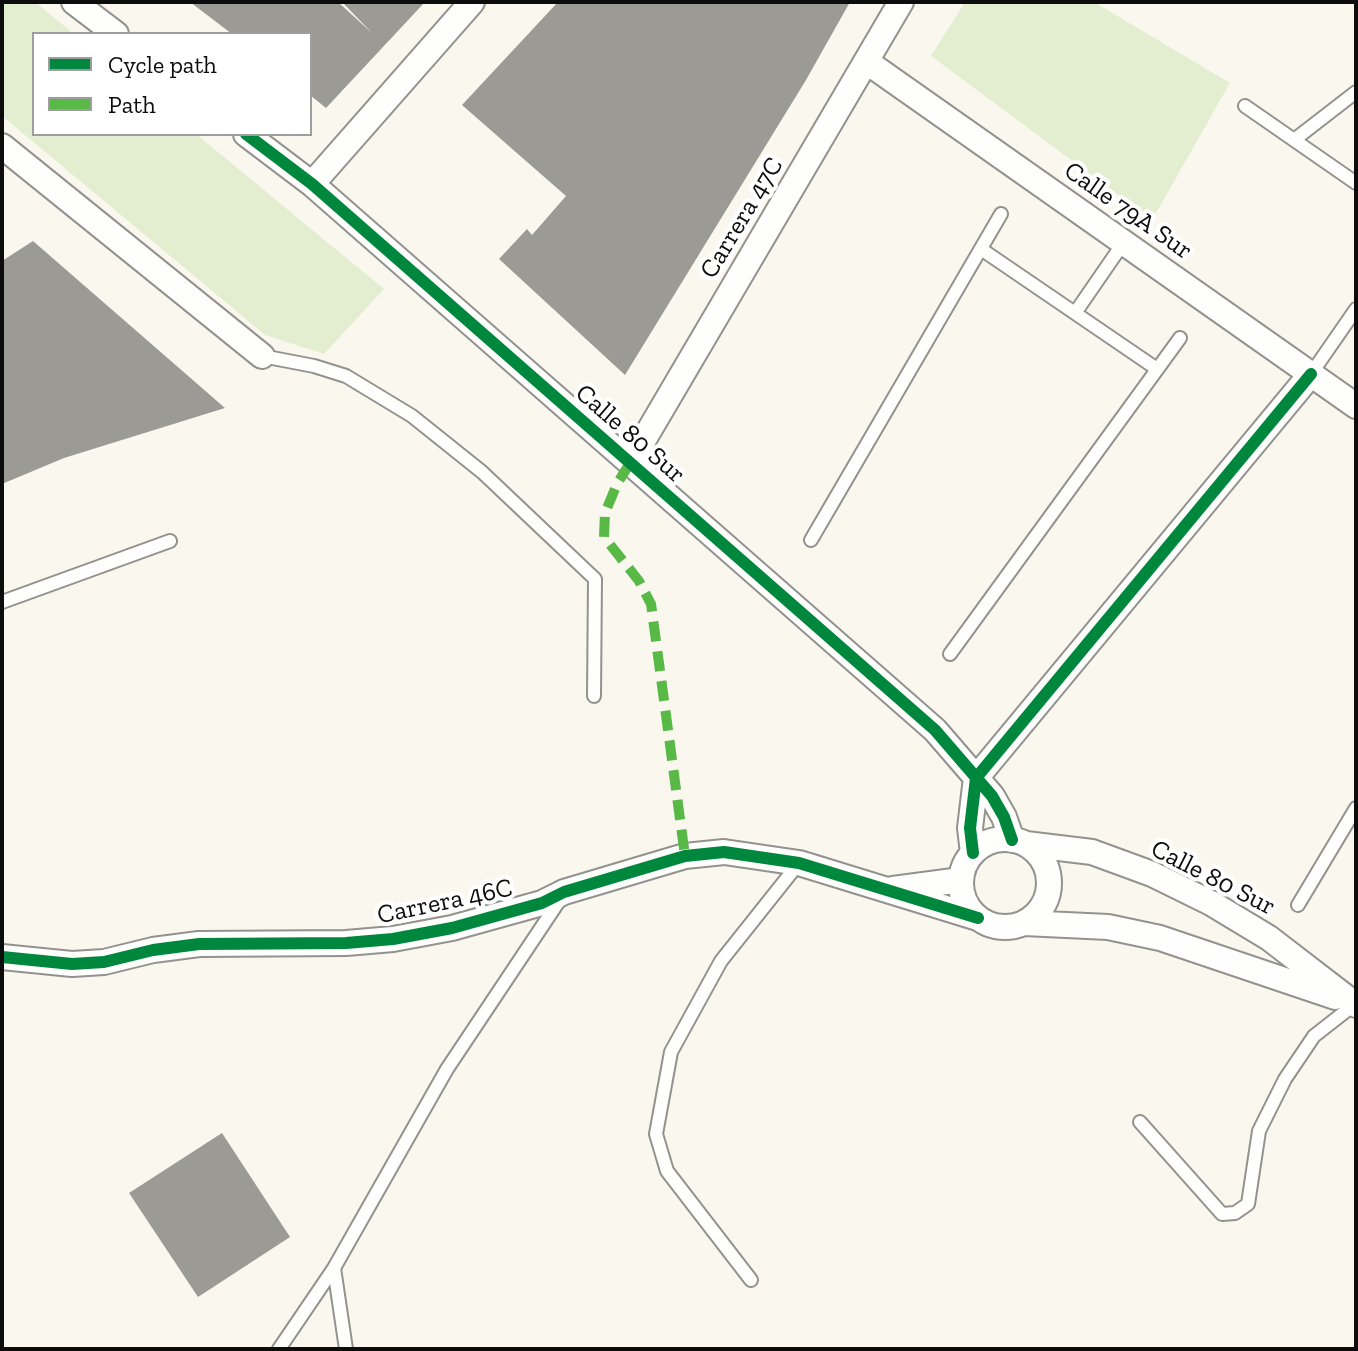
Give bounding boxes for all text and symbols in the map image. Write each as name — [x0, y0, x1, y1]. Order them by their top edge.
legend — [32, 32, 312, 136]
text: Cycle path — [108, 50, 217, 79]
text: Path — [108, 90, 156, 119]
street label: Carrera 47C — [694, 152, 790, 284]
street label: Calle 79A Sur — [1058, 155, 1198, 267]
street label: Calle 80 Sur — [569, 378, 691, 490]
street label: Calle 80 Sur — [1146, 833, 1280, 923]
street label: Carrera 46C — [375, 872, 515, 932]

